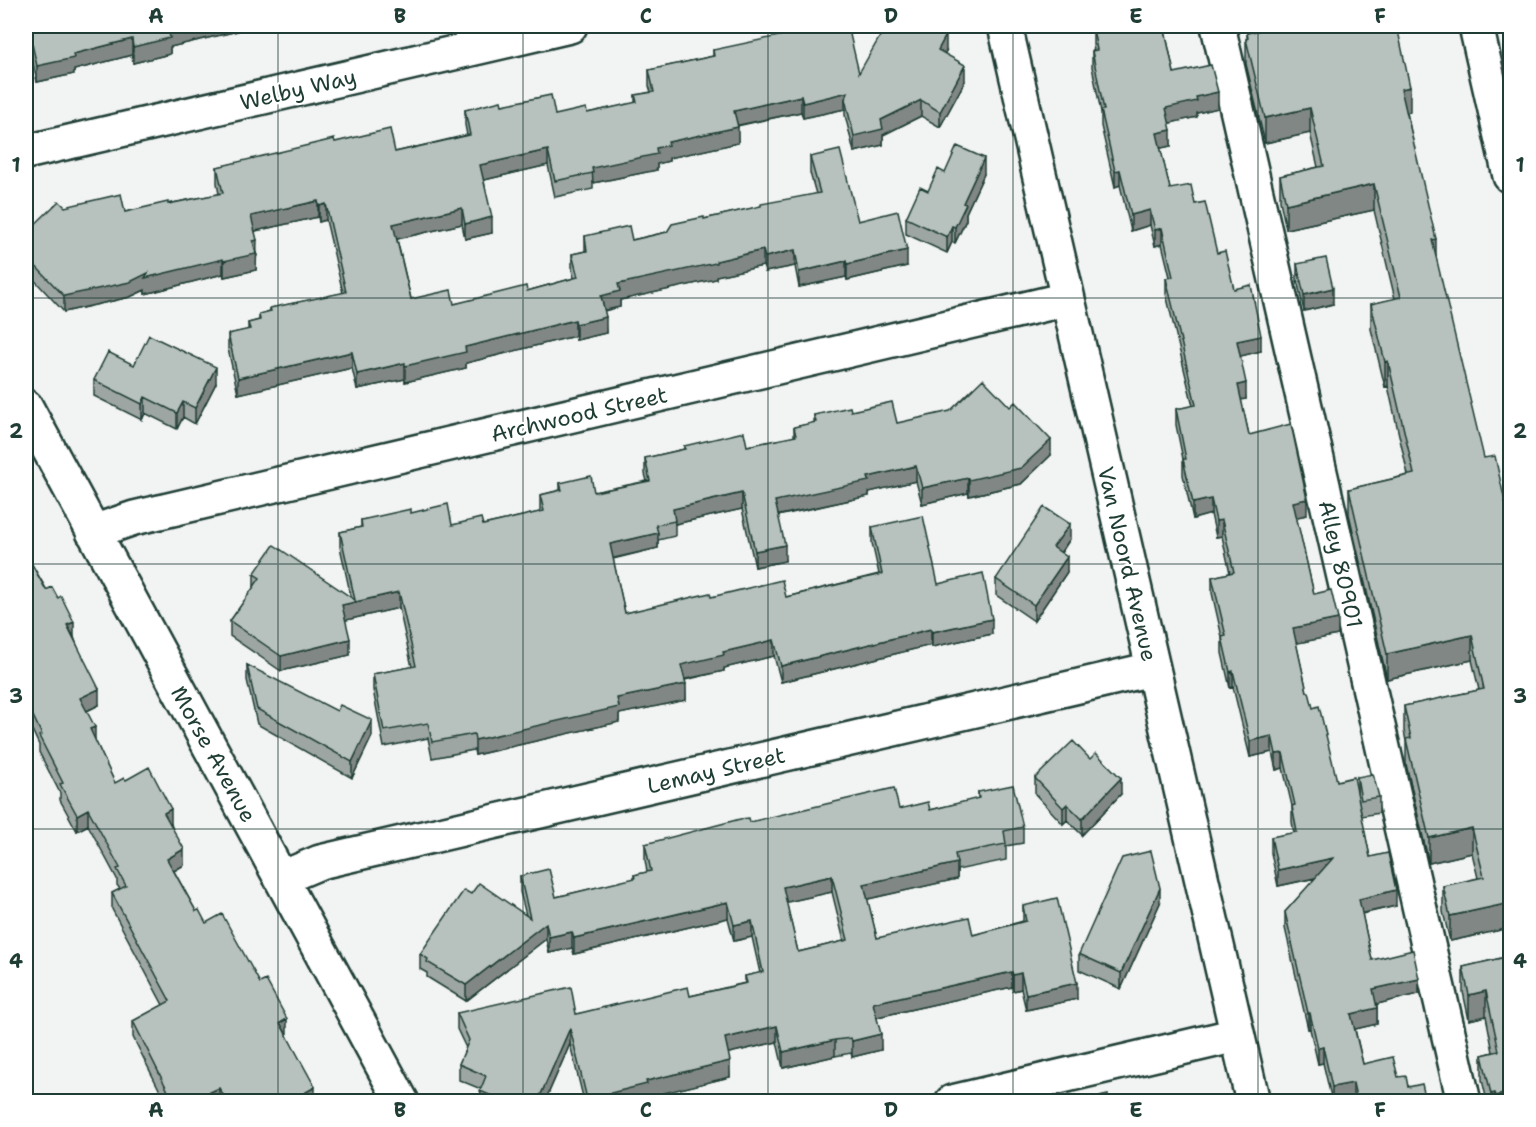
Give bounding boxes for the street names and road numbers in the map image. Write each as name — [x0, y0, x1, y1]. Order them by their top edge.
street label: Welby Way — [237, 62, 359, 117]
street label: Archwood Street — [488, 380, 670, 449]
street label: Van Noord Avenue — [1091, 464, 1164, 664]
street label: Alley 80901 — [1312, 497, 1369, 631]
street label: Morse Avenue — [164, 681, 263, 828]
street label: Lemay Street — [644, 741, 788, 800]

